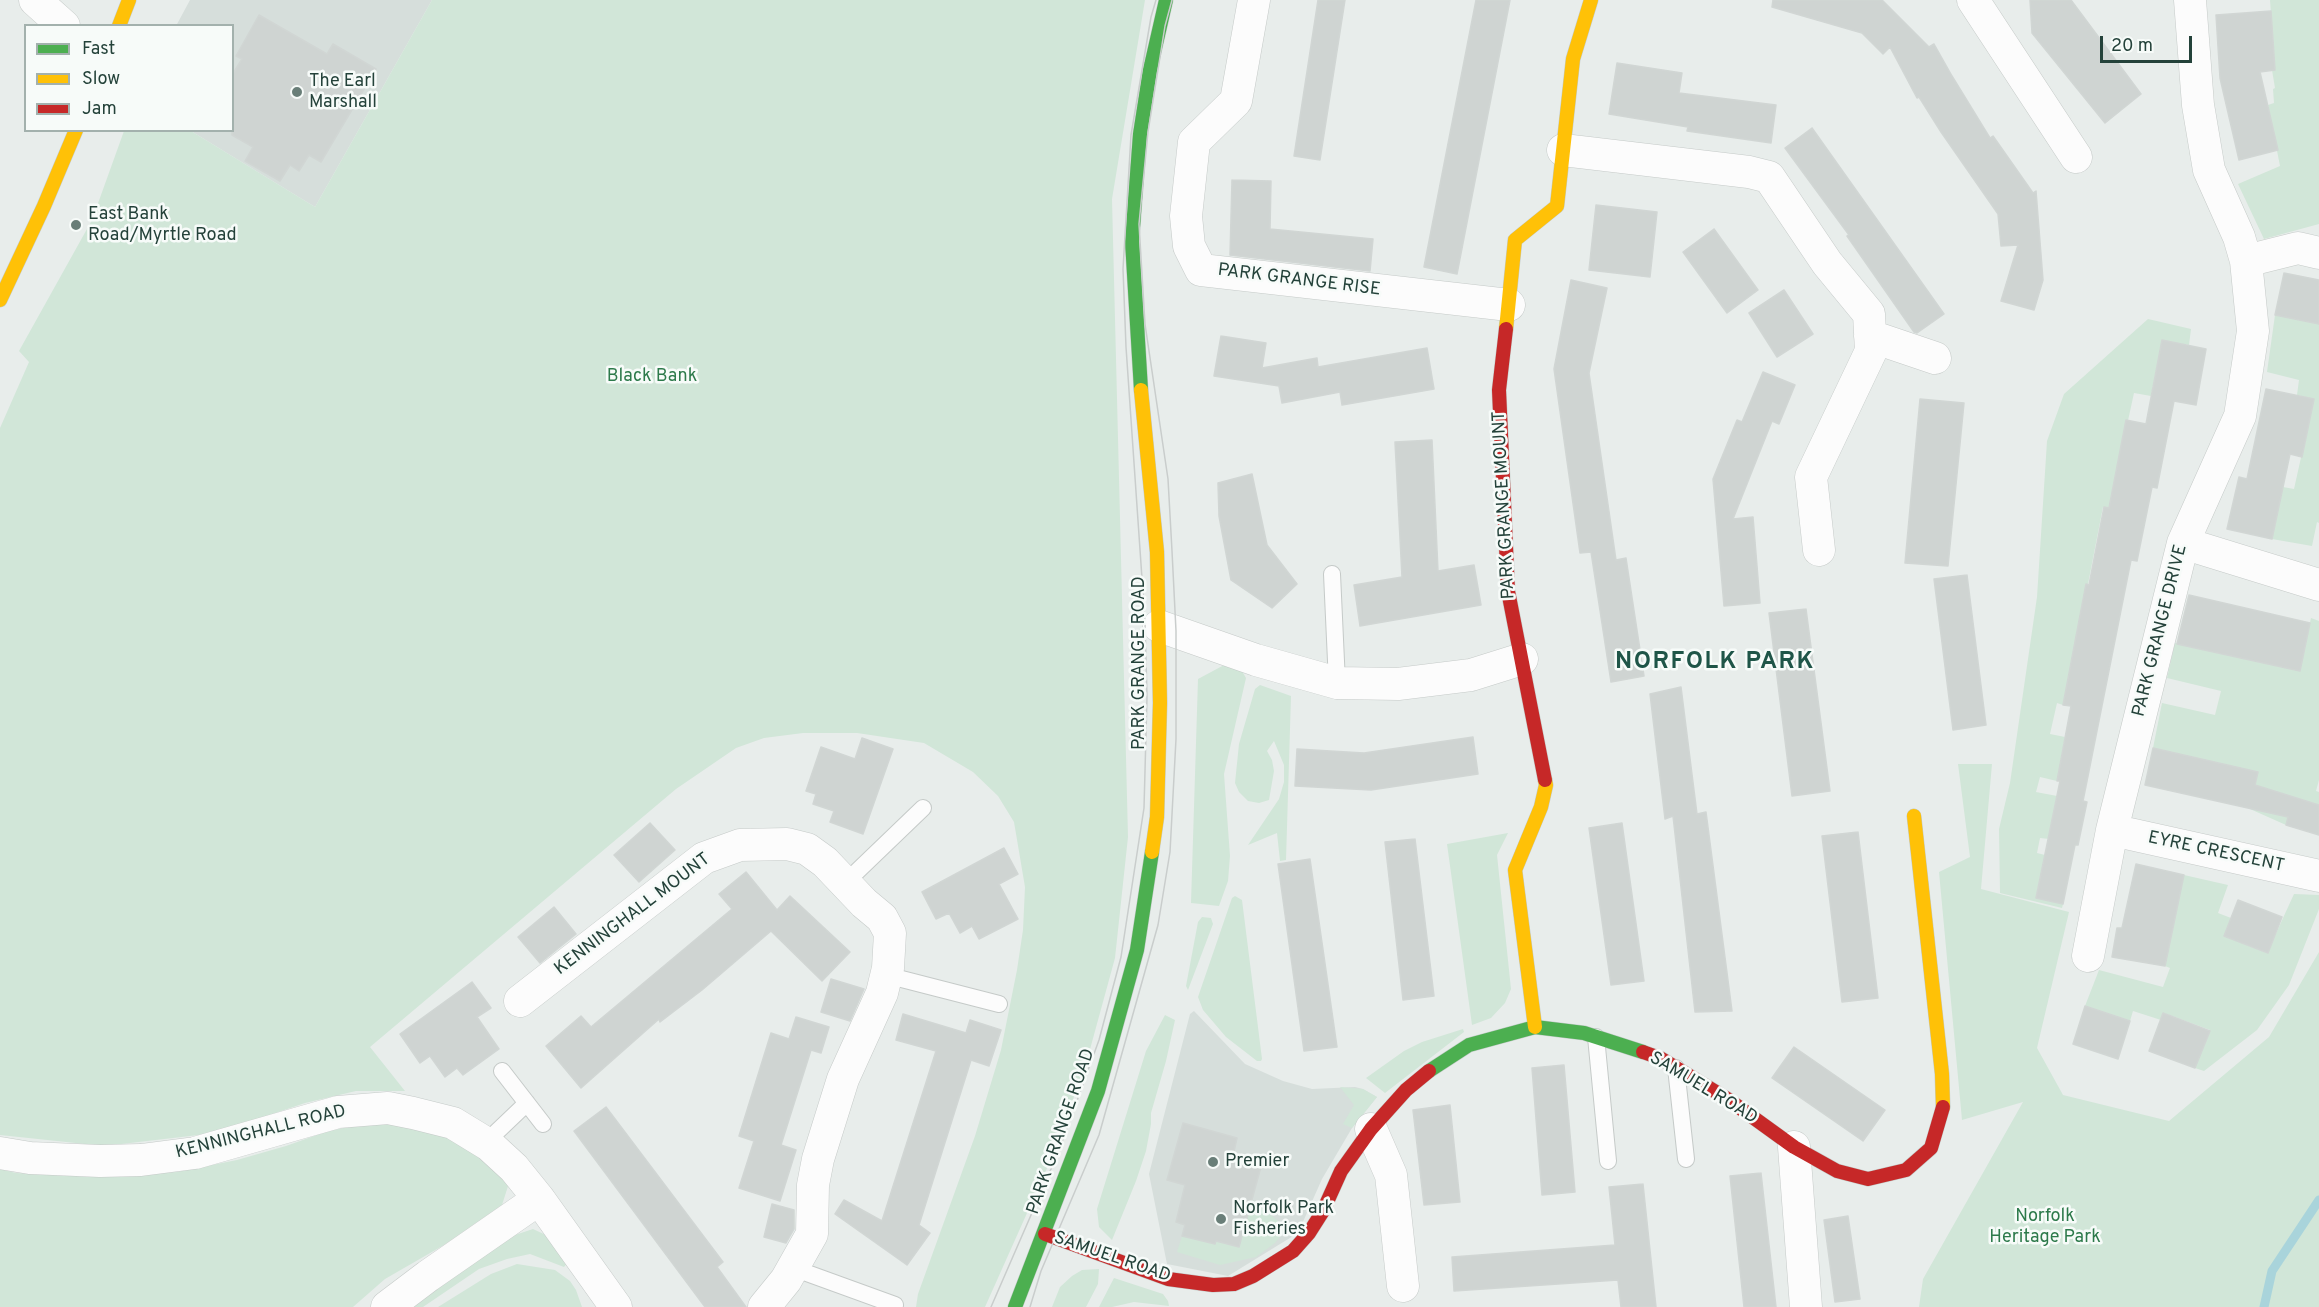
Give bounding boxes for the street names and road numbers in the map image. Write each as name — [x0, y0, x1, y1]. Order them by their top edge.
street label: PARK GRANGE RISE — [1216, 260, 1382, 302]
street label: PARK GRANGE MOUNT — [1489, 410, 1521, 600]
street label: PARK GRANGE DRIVE — [2129, 543, 2193, 719]
street label: PARK GRANGE ROAD — [1129, 576, 1151, 750]
street label: EYRE CRESCENT — [2146, 828, 2286, 878]
street label: KENNINGHALL MOUNT — [551, 849, 715, 981]
street label: PARK GRANGE ROAD — [1024, 1046, 1100, 1218]
street label: SAMUEL ROAD — [1645, 1048, 1761, 1130]
street label: KENNINGHALL ROAD — [174, 1101, 348, 1165]
street label: SAMUEL ROAD — [1051, 1228, 1173, 1288]

